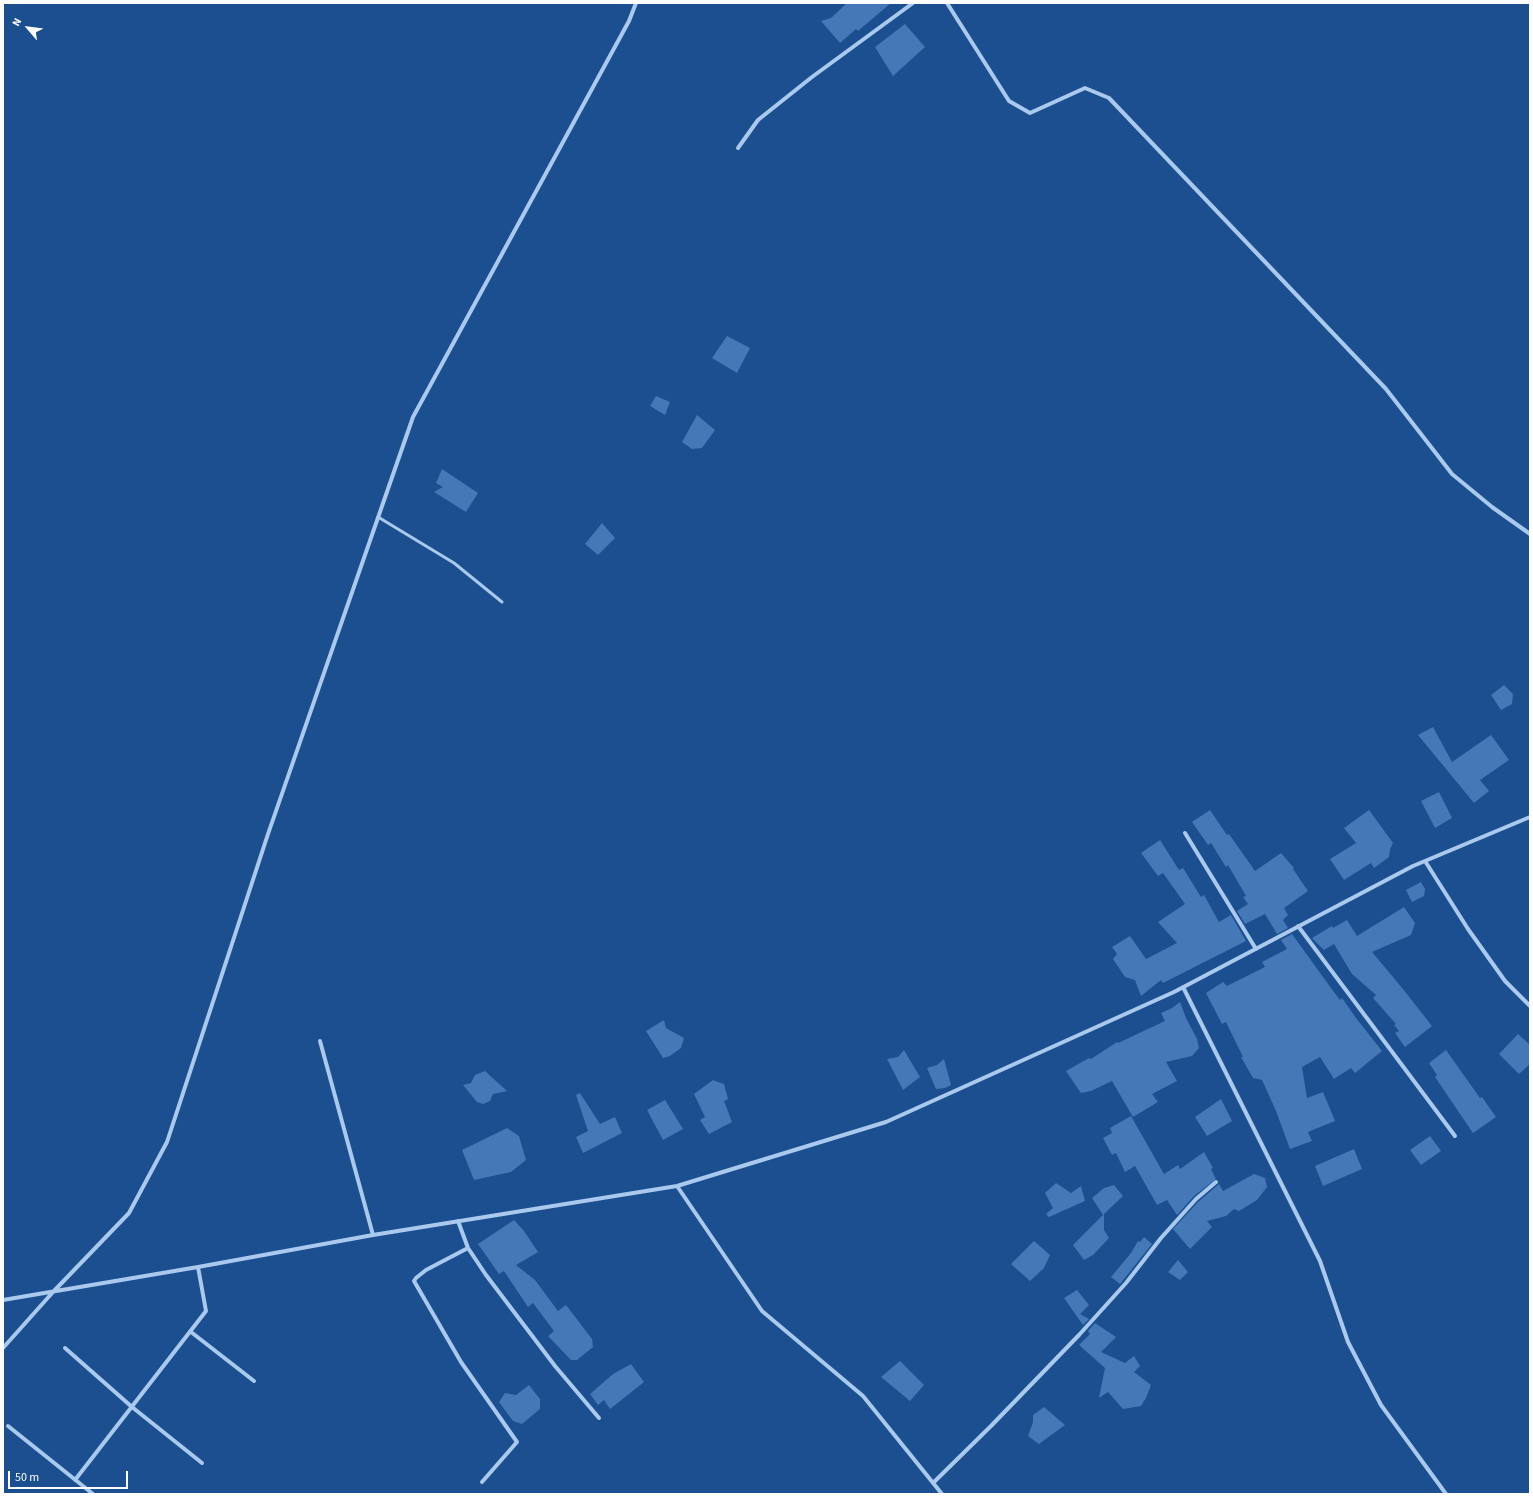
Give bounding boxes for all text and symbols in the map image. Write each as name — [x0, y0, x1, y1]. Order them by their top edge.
north arrow — [8, 8, 48, 48]
text: N — [9, 15, 25, 29]
scale bar — [10, 1463, 130, 1489]
text: 50 m — [15, 1469, 39, 1486]

